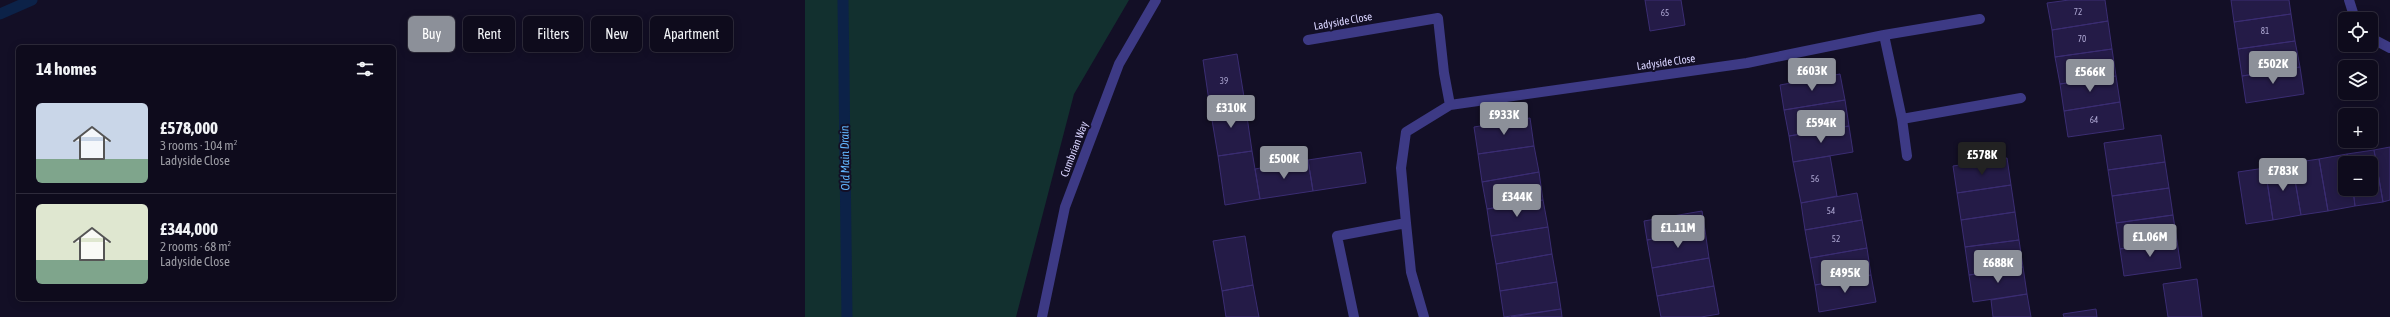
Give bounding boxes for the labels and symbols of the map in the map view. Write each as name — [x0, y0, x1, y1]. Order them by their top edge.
house number: 72 — [2074, 7, 2082, 17]
house number: 65 — [1661, 8, 1669, 18]
street label: Ladyside Close — [1313, 10, 1373, 32]
house number: 81 — [2261, 26, 2269, 36]
house number: 70 — [2078, 34, 2086, 44]
pin: £502K — [2245, 51, 2301, 85]
street label: Ladyside Close — [1636, 52, 1696, 72]
pin: £603K — [1784, 58, 1840, 92]
pin: £566K — [2062, 59, 2118, 93]
house number: 39 — [1220, 76, 1228, 86]
pin: £310K — [1203, 95, 1259, 129]
pin: £933K — [1476, 102, 1532, 136]
pin: £594K — [1793, 110, 1849, 144]
house number: 64 — [2090, 115, 2098, 125]
street label: Cumbrian Way — [1058, 119, 1090, 178]
water label: Old Main Drain — [837, 125, 853, 191]
pin: £578K — [1954, 142, 2010, 176]
pin: £500K — [1256, 146, 1312, 180]
pin: £783K — [2255, 158, 2311, 192]
house number: 56 — [1811, 174, 1819, 184]
pin: £344K — [1489, 184, 1545, 218]
house number: 54 — [1827, 206, 1835, 216]
pin: £1.11M — [1645, 215, 1711, 249]
pin: £1.06M — [2117, 224, 2183, 258]
house number: 52 — [1832, 234, 1840, 244]
pin: £688K — [1970, 250, 2026, 284]
pin: £495K — [1817, 260, 1873, 294]

